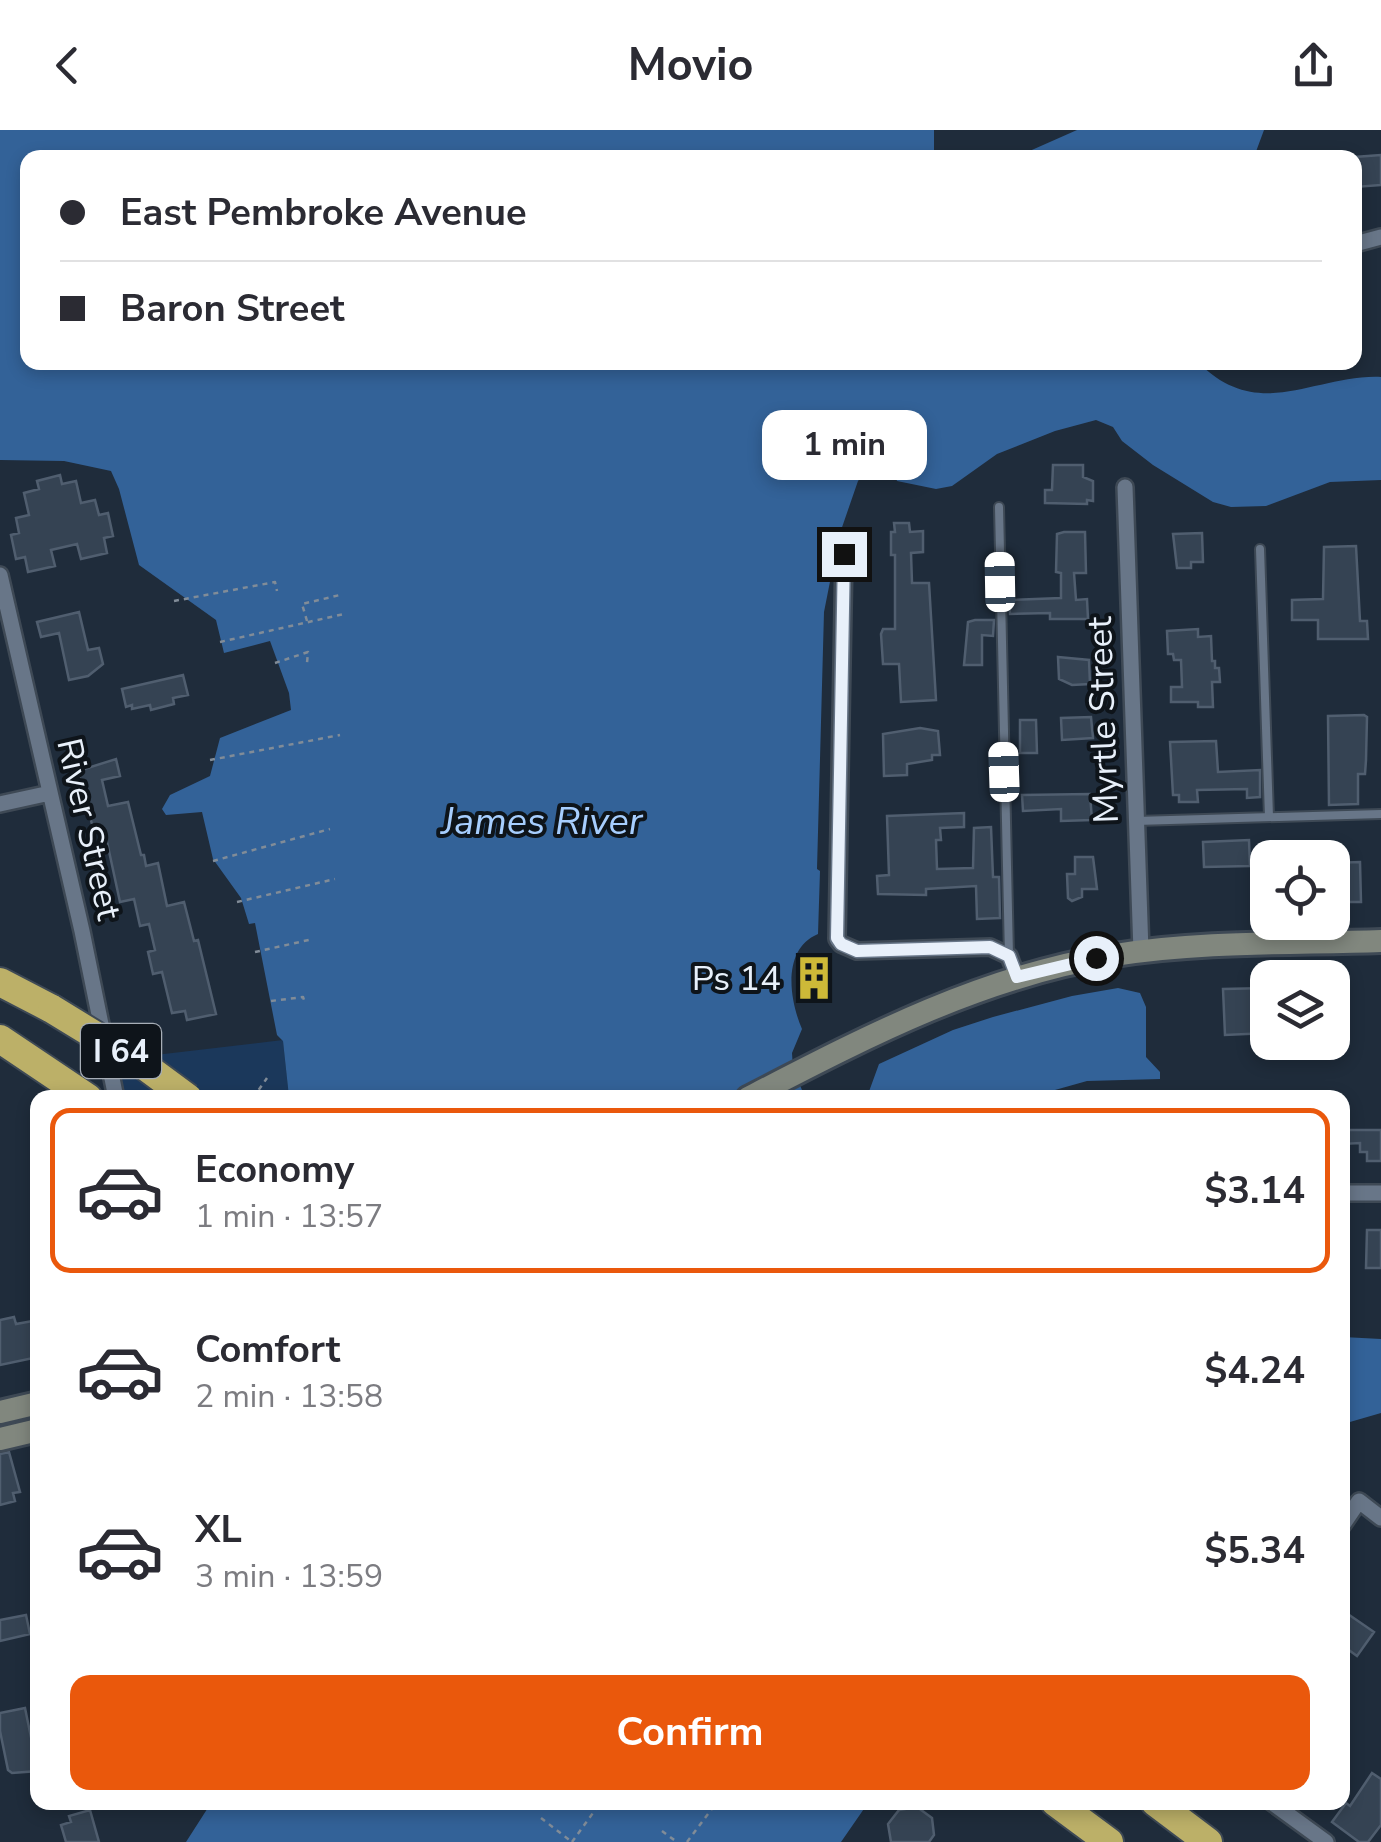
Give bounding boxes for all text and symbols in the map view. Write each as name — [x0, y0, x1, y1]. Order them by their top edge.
text: Movio — [628, 35, 753, 96]
icon: back — [40, 38, 95, 93]
icon: share — [1286, 38, 1341, 93]
text: East Pembroke Avenue — [120, 187, 527, 238]
text: Baron Street — [120, 283, 345, 334]
callout: 1 min — [762, 409, 926, 479]
text: 1 min — [803, 423, 886, 466]
route end — [822, 532, 867, 577]
car — [984, 552, 1016, 612]
street label: Myrtle Street — [1076, 615, 1130, 824]
street label: River Street — [45, 734, 133, 925]
car — [988, 741, 1020, 803]
water label: James River — [440, 796, 644, 847]
map controls — [1250, 840, 1350, 1060]
button: locate — [1250, 840, 1350, 940]
route start — [1074, 936, 1119, 981]
building icon: Ps 14 — [790, 954, 838, 1002]
place label: Ps 14 — [692, 955, 781, 1002]
button: layers — [1250, 960, 1350, 1060]
road number: I 64 — [81, 1024, 161, 1078]
text: Economy — [195, 1144, 354, 1195]
icon: car — [75, 1146, 165, 1236]
text: $3.14 — [1204, 1165, 1305, 1216]
text: 1 min · 13:57 — [195, 1195, 383, 1238]
text: Comfort — [195, 1324, 340, 1375]
icon: car — [75, 1326, 165, 1416]
text: $4.24 — [1204, 1345, 1305, 1396]
text: 2 min · 13:58 — [195, 1375, 383, 1418]
text: XL — [195, 1504, 242, 1555]
icon: car — [75, 1506, 165, 1596]
text: $5.34 — [1204, 1525, 1305, 1576]
text: 3 min · 13:59 — [195, 1555, 383, 1598]
button: Confirm — [70, 1675, 1310, 1790]

